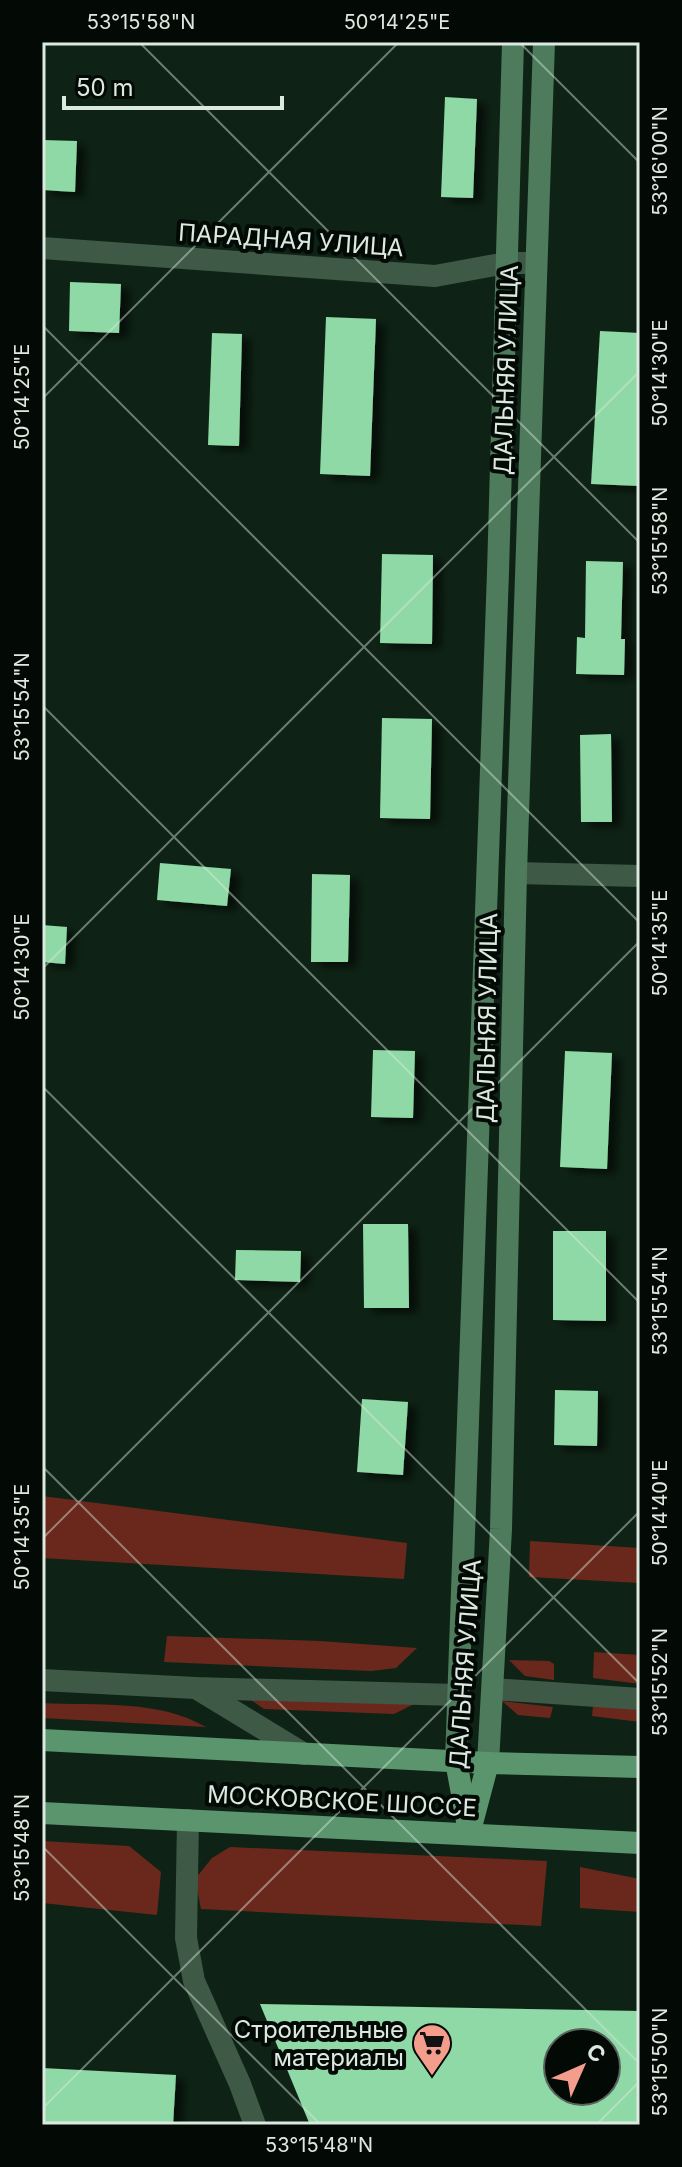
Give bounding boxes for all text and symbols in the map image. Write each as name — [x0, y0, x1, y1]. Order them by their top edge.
text: 53°15'58"N — [87, 10, 195, 34]
text: 50°14'25"E — [344, 10, 450, 34]
scale bar — [64, 60, 282, 110]
text: 50 m — [76, 73, 134, 102]
text: 53°16'00"N — [648, 106, 672, 216]
street label: ПАРАДНАЯ УЛИЦА — [177, 218, 405, 262]
street label: ДАЛЬНЯЯ УЛИЦА — [488, 264, 524, 476]
text: 50°14'30"E — [648, 319, 672, 427]
text: 50°14'25"E — [10, 344, 34, 450]
text: 53°15'58"N — [648, 487, 672, 595]
text: 53°15'54"N — [10, 652, 34, 762]
text: 50°14'35"E — [648, 890, 672, 996]
text: 50°14'30"E — [10, 913, 34, 1021]
street label: ДАЛЬНЯЯ УЛИЦА — [471, 913, 503, 1123]
text: 53°15'54"N — [648, 1246, 672, 1356]
text: 50°14'40"E — [648, 1460, 672, 1566]
text: 50°14'35"E — [10, 1484, 34, 1590]
street label: ДАЛЬНЯЯ УЛИЦА — [443, 1558, 487, 1770]
text: 53°15'52"N — [648, 1628, 672, 1736]
street label: МОСКОВСКОЕ ШОССЕ — [206, 1779, 478, 1823]
text: 53°15'48"N — [10, 1794, 34, 1902]
text: 53°15'50"N — [648, 2008, 672, 2116]
place label: Строительные материалы — [234, 2015, 404, 2072]
supermarket icon: Строительные материалы — [411, 2022, 453, 2077]
north arrow — [542, 2027, 622, 2107]
text: С — [581, 2038, 611, 2068]
text: 53°15'48"N — [265, 2133, 373, 2157]

